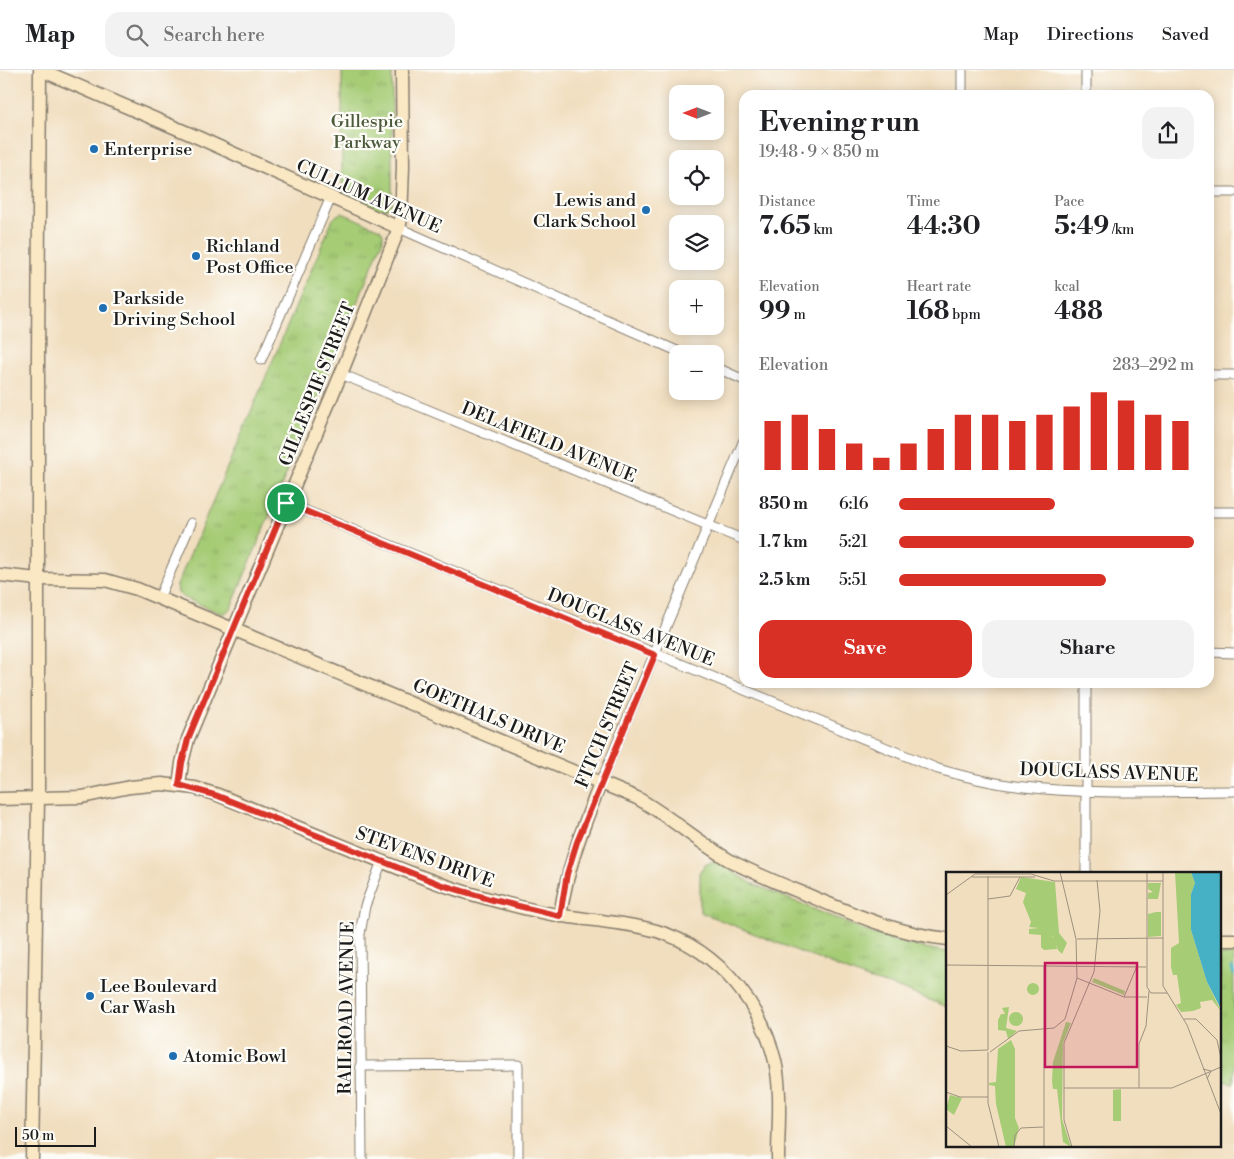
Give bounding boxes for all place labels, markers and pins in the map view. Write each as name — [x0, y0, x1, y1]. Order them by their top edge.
place label: Enterprise — [104, 138, 192, 161]
marker: Enterprise — [88, 143, 100, 155]
place label: Lewis and Clark School — [533, 189, 637, 233]
marker: Lewis and Clark School — [640, 204, 652, 216]
place label: Richland Post Office — [206, 235, 294, 279]
marker: Richland Post Office — [190, 250, 202, 262]
place label: Parkside Driving School — [113, 287, 236, 331]
marker: Parkside Driving School — [97, 302, 109, 314]
pin — [265, 482, 307, 524]
place label: Lee Boulevard Car Wash — [100, 975, 218, 1019]
marker: Lee Boulevard Car Wash — [84, 990, 96, 1002]
place label: Atomic Bowl — [182, 1045, 287, 1068]
marker: Atomic Bowl — [167, 1050, 179, 1062]

